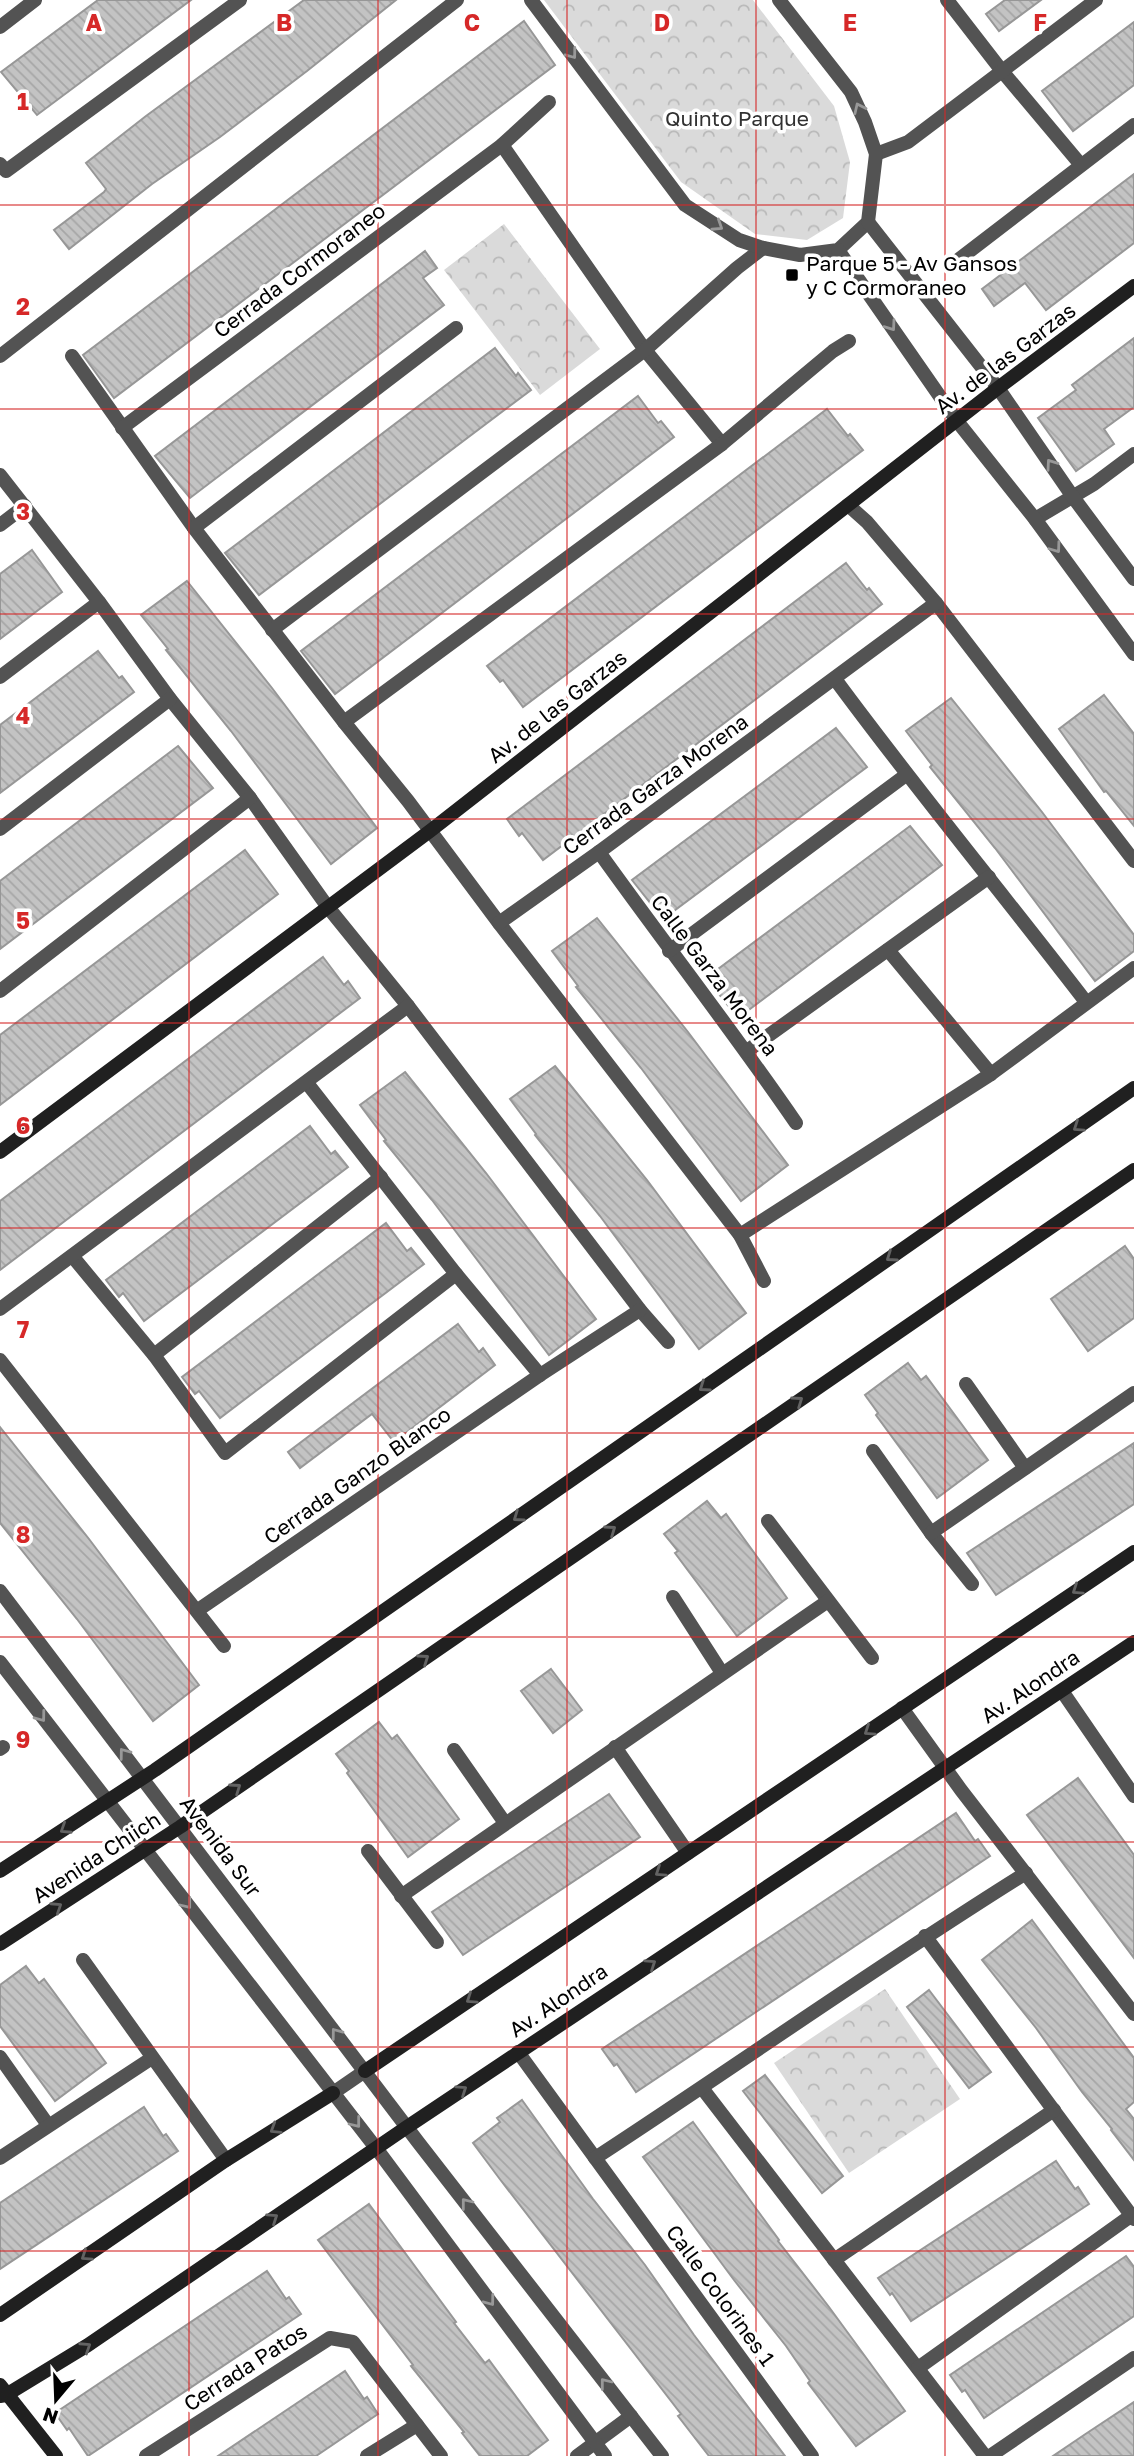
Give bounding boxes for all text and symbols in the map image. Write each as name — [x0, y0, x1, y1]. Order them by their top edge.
text: A — [86, 8, 103, 36]
text: B — [276, 8, 292, 36]
text: C — [464, 8, 480, 36]
text: D — [654, 8, 670, 36]
text: E — [843, 8, 857, 36]
text: F — [1033, 8, 1047, 36]
one-way arrow — [563, 47, 576, 59]
text: 1 — [17, 87, 29, 115]
one-way arrow — [853, 103, 867, 115]
park label: Quinto Parque — [665, 105, 809, 131]
street label: Cerrada Cormoraneo — [208, 197, 390, 343]
one-way arrow — [710, 218, 723, 230]
place label: Parque 5 - Av Gansos y C Cormoraneo — [806, 250, 1017, 300]
marker: Parque 5 - Av Gansos y C Cormoraneo — [784, 267, 800, 283]
text: 2 — [16, 292, 30, 320]
street label: Av. de las Garzas — [930, 297, 1080, 419]
one-way arrow — [883, 318, 895, 331]
one-way arrow — [1046, 459, 1059, 472]
text: 3 — [16, 497, 30, 525]
one-way arrow — [1048, 540, 1061, 552]
street label: Av. de las Garzas — [482, 644, 632, 768]
text: 4 — [16, 701, 30, 729]
street label: Cerrada Garza Morena — [557, 708, 753, 860]
street label: Calle Garza Morena — [646, 889, 784, 1061]
text: 5 — [16, 906, 30, 934]
text: 6 — [16, 1111, 30, 1139]
one-way arrow — [1072, 1119, 1085, 1132]
one-way arrow — [886, 1249, 899, 1261]
text: 7 — [17, 1315, 29, 1343]
one-way arrow — [699, 1379, 712, 1391]
one-way arrow — [790, 1397, 803, 1409]
street label: Cerrada Ganzo Blanco — [258, 1401, 456, 1549]
one-way arrow — [513, 1509, 526, 1521]
text: 8 — [16, 1520, 30, 1548]
one-way arrow — [603, 1526, 616, 1538]
one-way arrow — [1072, 1582, 1085, 1595]
street label: Av. Alondra — [976, 1644, 1084, 1728]
one-way arrow — [416, 1654, 429, 1667]
one-way arrow — [33, 1709, 46, 1721]
one-way arrow — [863, 1723, 876, 1736]
text: 9 — [16, 1725, 30, 1753]
one-way arrow — [119, 1748, 132, 1761]
one-way arrow — [228, 1784, 241, 1796]
street label: Avenida Sur — [175, 1791, 267, 1901]
street label: Avenida Chiich — [27, 1806, 165, 1908]
one-way arrow — [60, 1820, 73, 1833]
one-way arrow — [655, 1864, 668, 1876]
one-way arrow — [179, 1896, 192, 1909]
one-way arrow — [50, 1903, 63, 1916]
street label: Av. Alondra — [504, 1958, 612, 2042]
one-way arrow — [643, 1960, 656, 1972]
one-way arrow — [466, 1991, 479, 2003]
one-way arrow — [332, 2028, 344, 2041]
one-way arrow — [454, 2085, 467, 2098]
one-way arrow — [348, 2115, 361, 2127]
one-way arrow — [270, 2121, 283, 2134]
one-way arrow — [461, 2198, 474, 2211]
one-way arrow — [265, 2214, 278, 2226]
street label: Calle Colorines 1 — [661, 2219, 781, 2371]
one-way arrow — [81, 2248, 94, 2260]
one-way arrow — [481, 2293, 494, 2305]
street label: Cerrada Patos — [178, 2317, 312, 2417]
one-way arrow — [78, 2342, 91, 2355]
north arrow — [21, 2365, 91, 2435]
one-way arrow — [601, 2378, 614, 2390]
text: N — [40, 2403, 61, 2430]

